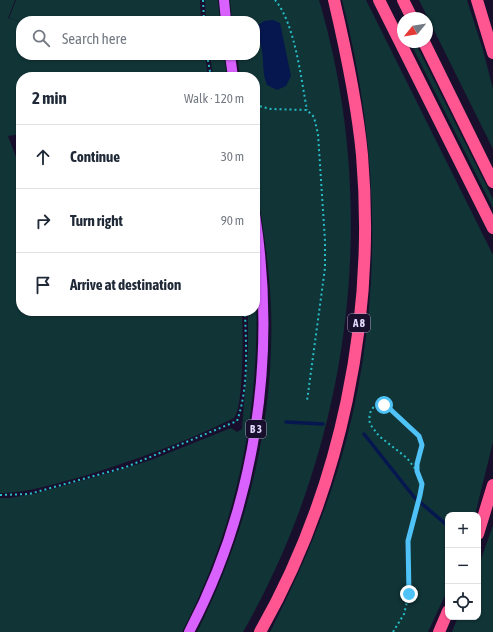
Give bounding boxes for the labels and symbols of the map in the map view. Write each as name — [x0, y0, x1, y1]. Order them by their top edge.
north arrow — [397, 12, 433, 48]
road number: A 8 — [348, 314, 370, 332]
route start — [375, 396, 393, 414]
road number: B 3 — [246, 420, 266, 438]
route end — [400, 585, 418, 603]

